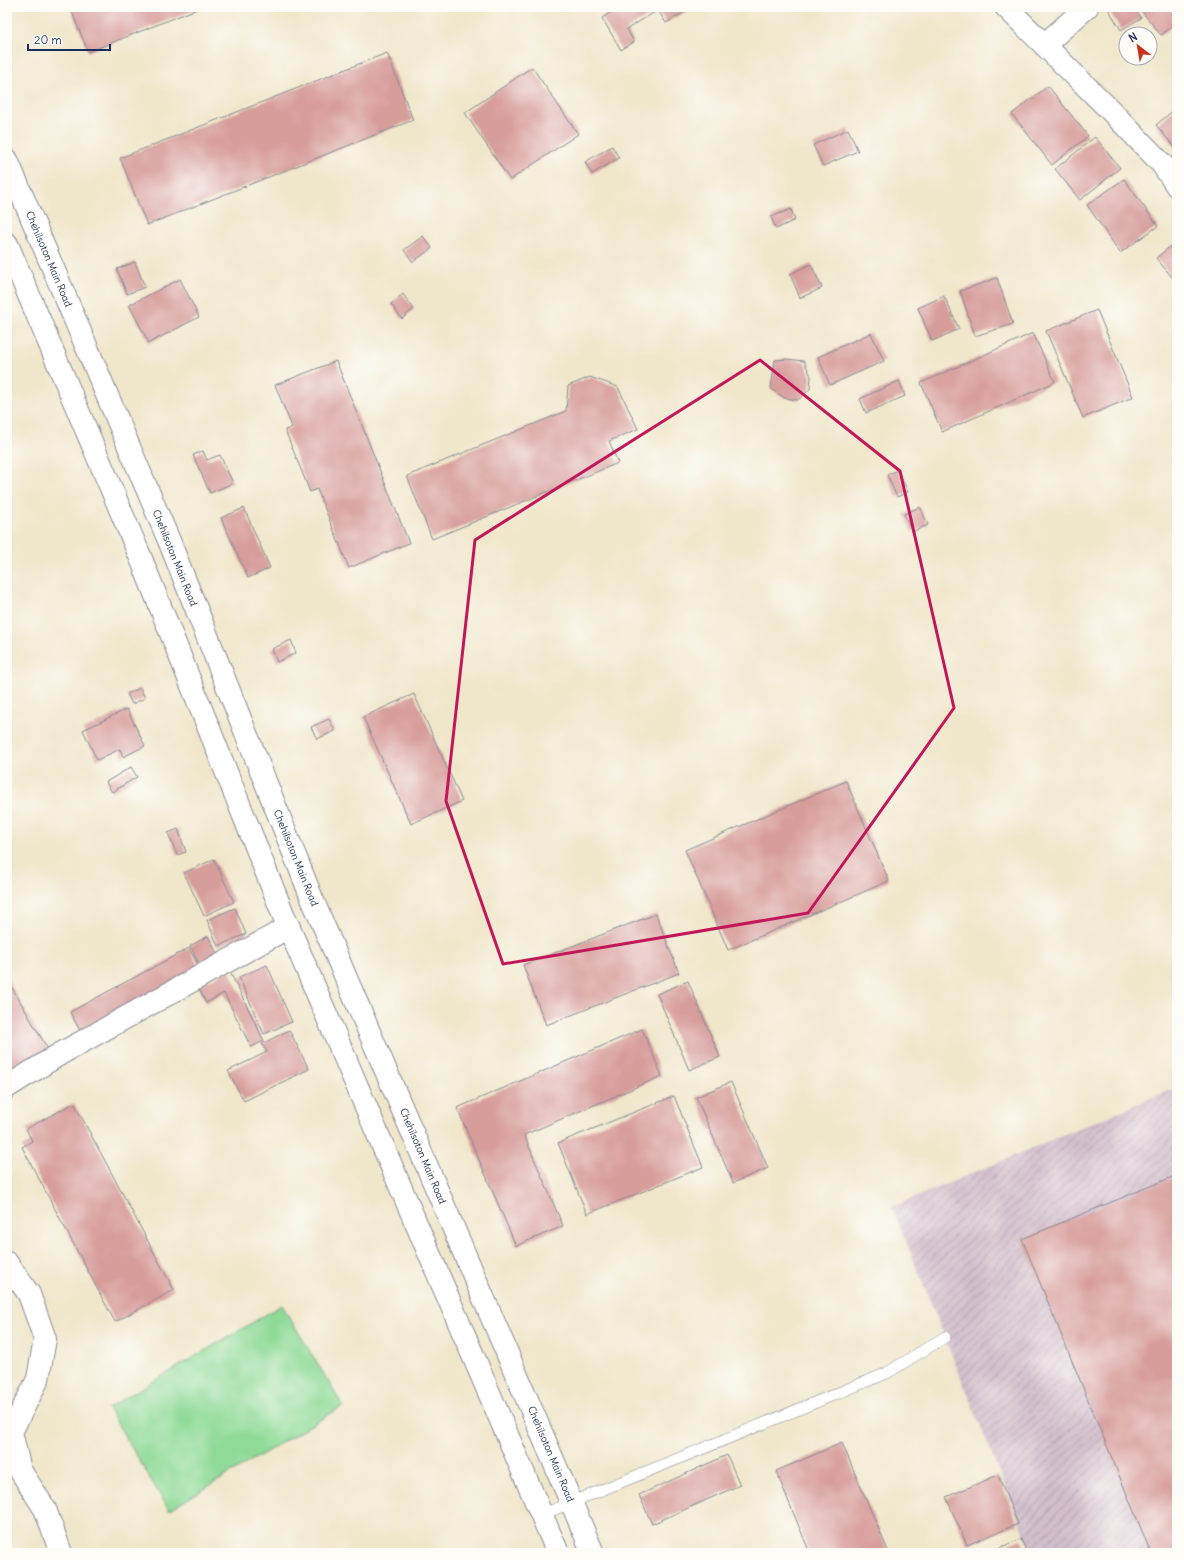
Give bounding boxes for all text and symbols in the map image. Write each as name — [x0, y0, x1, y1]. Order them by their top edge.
scale bar — [28, 26, 110, 52]
north arrow — [1118, 26, 1158, 66]
text: N — [1126, 29, 1140, 45]
text: 20 m — [34, 32, 62, 47]
street label: Chehilsoton Main Road — [23, 209, 75, 309]
street label: Chehilsoton Main Road — [150, 508, 200, 608]
street label: Chehilsoton Main Road — [271, 808, 321, 908]
street label: Chehilsoton Main Road — [397, 1106, 449, 1206]
street label: Chehilsoton Main Road — [525, 1404, 577, 1504]

